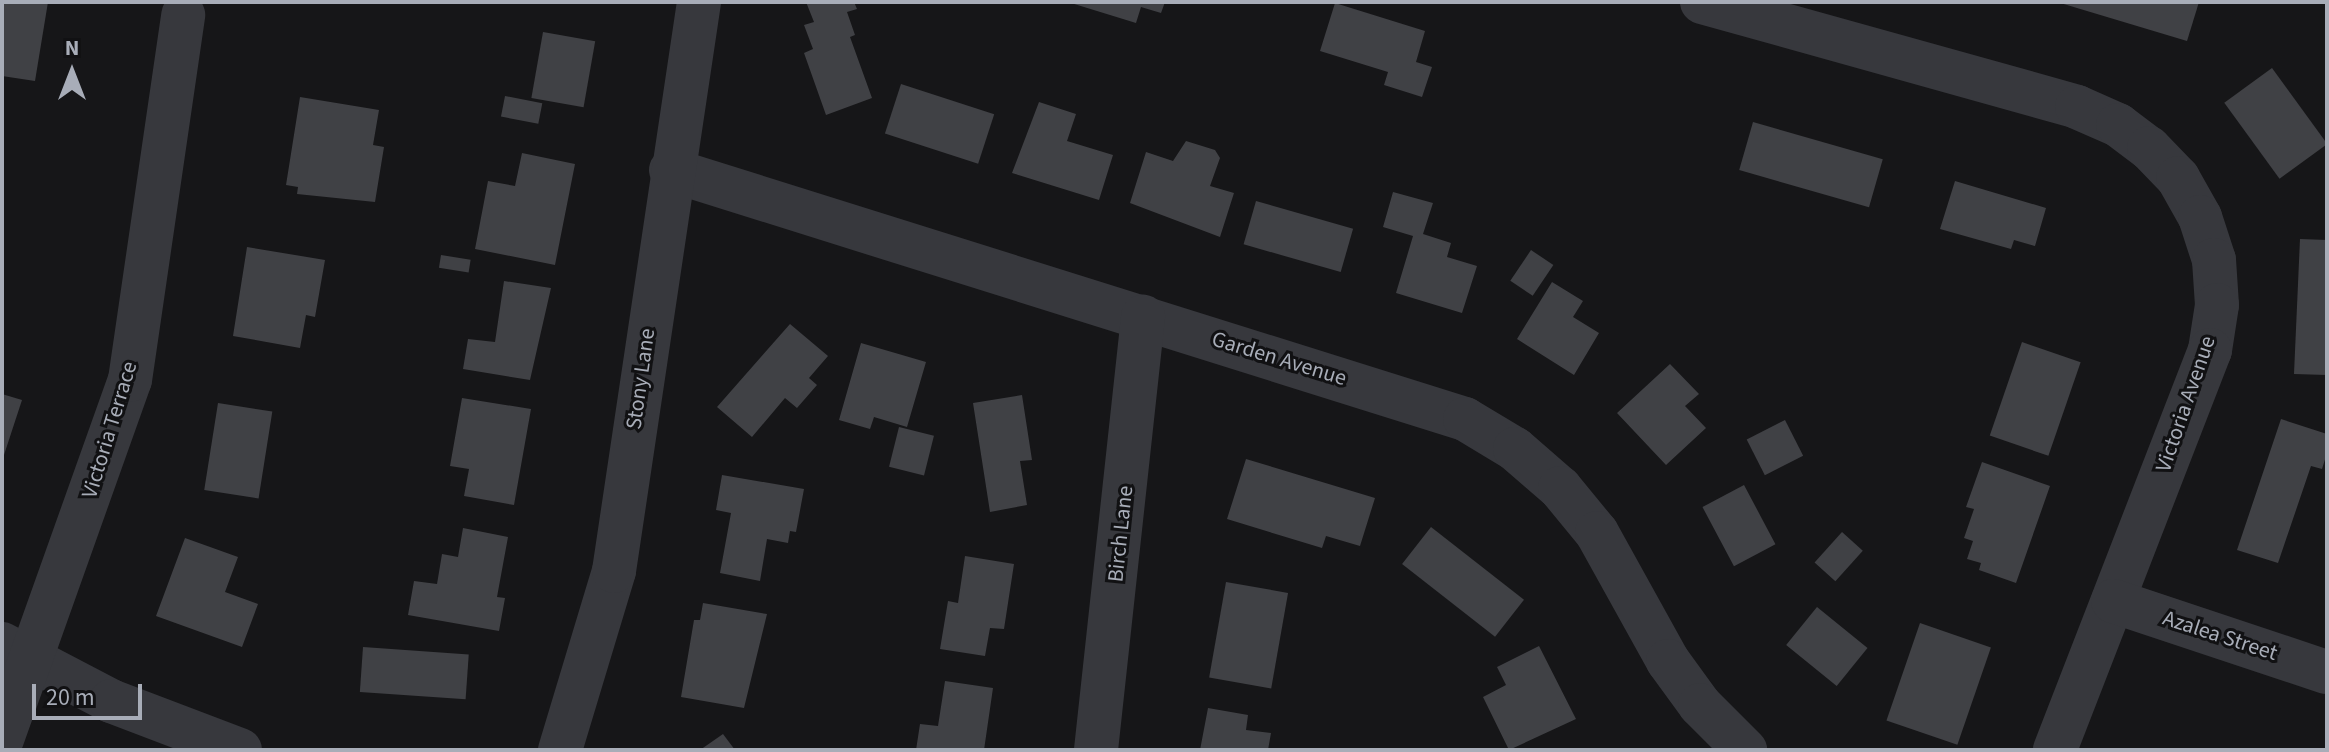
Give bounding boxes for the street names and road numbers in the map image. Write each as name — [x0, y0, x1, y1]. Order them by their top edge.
street label: Garden Avenue — [1208, 326, 1350, 392]
street label: Stony Lane — [621, 327, 661, 431]
street label: Victoria Avenue — [2150, 333, 2222, 475]
street label: Victoria Terrace — [77, 358, 143, 502]
street label: Birch Lane — [1103, 484, 1139, 584]
street label: Azalea Street — [2159, 605, 2281, 667]

